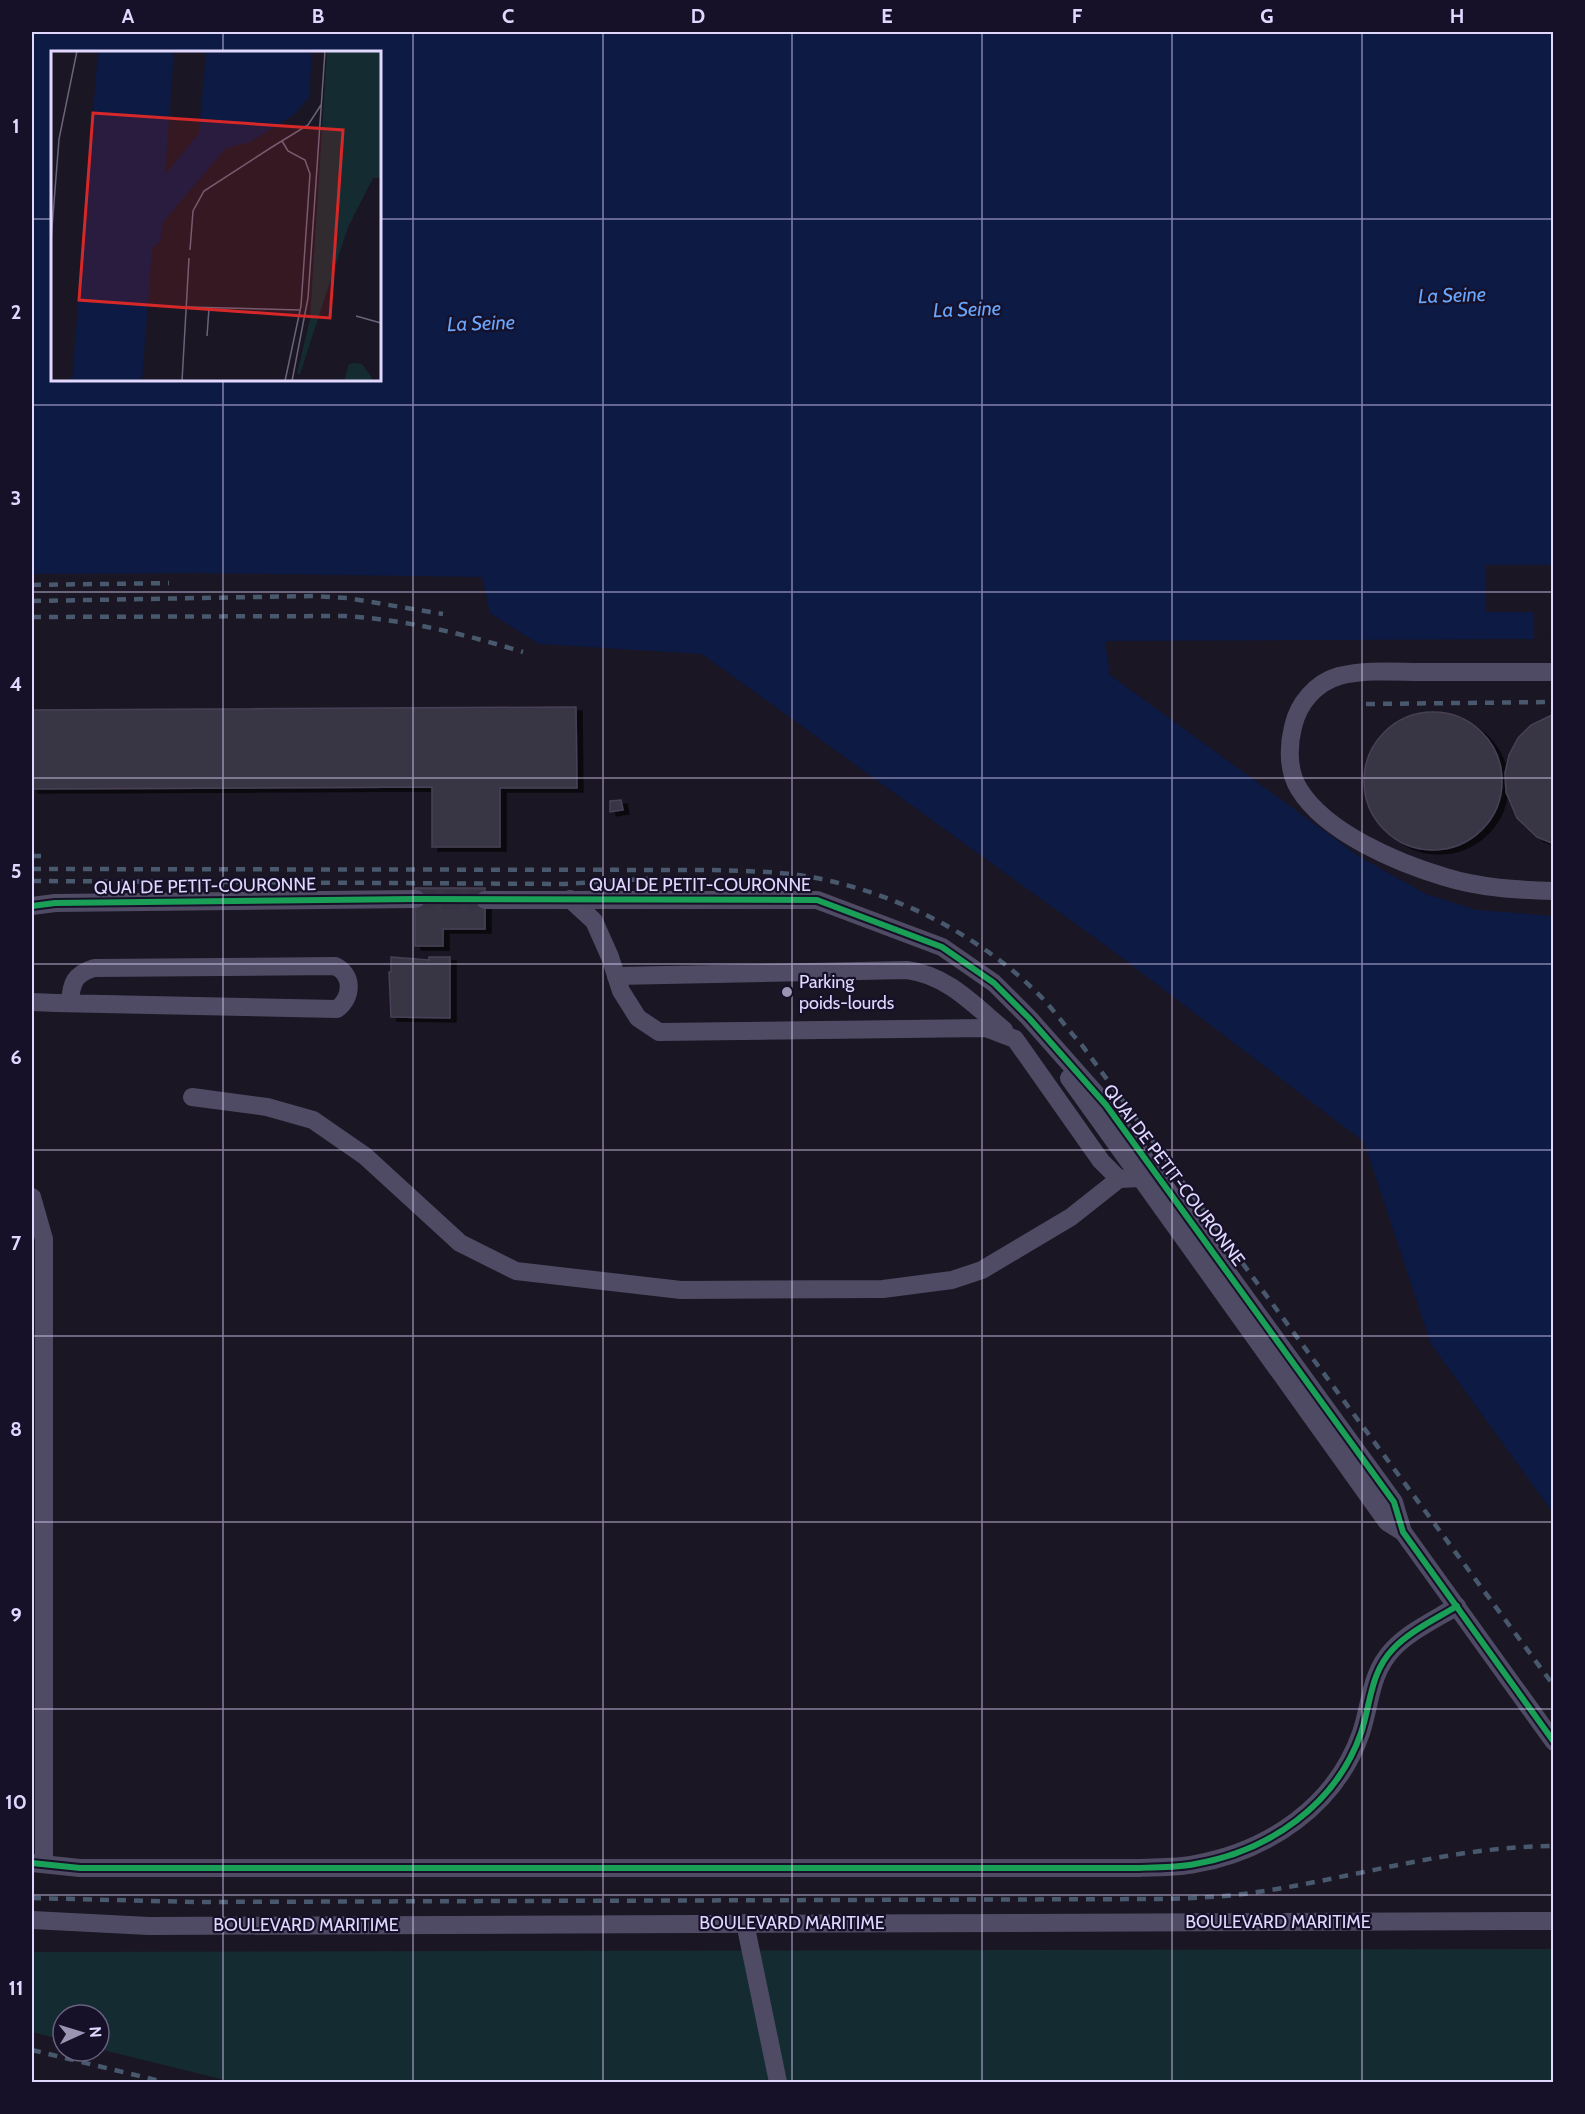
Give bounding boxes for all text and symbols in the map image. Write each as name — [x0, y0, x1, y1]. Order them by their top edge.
text: A — [122, 4, 135, 28]
text: B — [312, 4, 324, 28]
text: C — [502, 4, 514, 28]
text: D — [691, 4, 705, 28]
text: E — [881, 4, 893, 28]
text: F — [1072, 4, 1083, 28]
text: G — [1260, 4, 1274, 28]
text: H — [1450, 4, 1464, 28]
inset map — [51, 51, 381, 381]
text: 1 — [12, 114, 20, 138]
water label: La Seine — [1418, 282, 1486, 308]
water label: La Seine — [933, 296, 1001, 322]
text: 2 — [11, 300, 21, 324]
water label: La Seine — [447, 310, 515, 336]
text: 3 — [11, 486, 21, 510]
text: 4 — [10, 672, 22, 696]
text: 5 — [11, 859, 21, 883]
street label: QUAI DE PETIT-COURONNE — [94, 873, 316, 899]
street label: QUAI DE PETIT-COURONNE — [589, 874, 811, 896]
place label: Parking poids-lourds — [799, 971, 894, 1014]
marker: Parking poids-lourds — [780, 985, 794, 999]
text: 6 — [10, 1045, 22, 1069]
street label: QUAI DE PETIT-COURONNE — [1098, 1080, 1250, 1270]
text: 7 — [11, 1231, 22, 1255]
text: 8 — [10, 1417, 22, 1441]
text: 9 — [10, 1603, 22, 1627]
text: 10 — [5, 1790, 27, 1814]
street label: BOULEVARD MARITIME — [1185, 1911, 1371, 1933]
street label: BOULEVARD MARITIME — [699, 1912, 885, 1934]
street label: BOULEVARD MARITIME — [213, 1914, 399, 1936]
text: 11 — [9, 1976, 23, 2000]
north arrow — [51, 2003, 111, 2063]
text: N — [86, 2026, 105, 2038]

